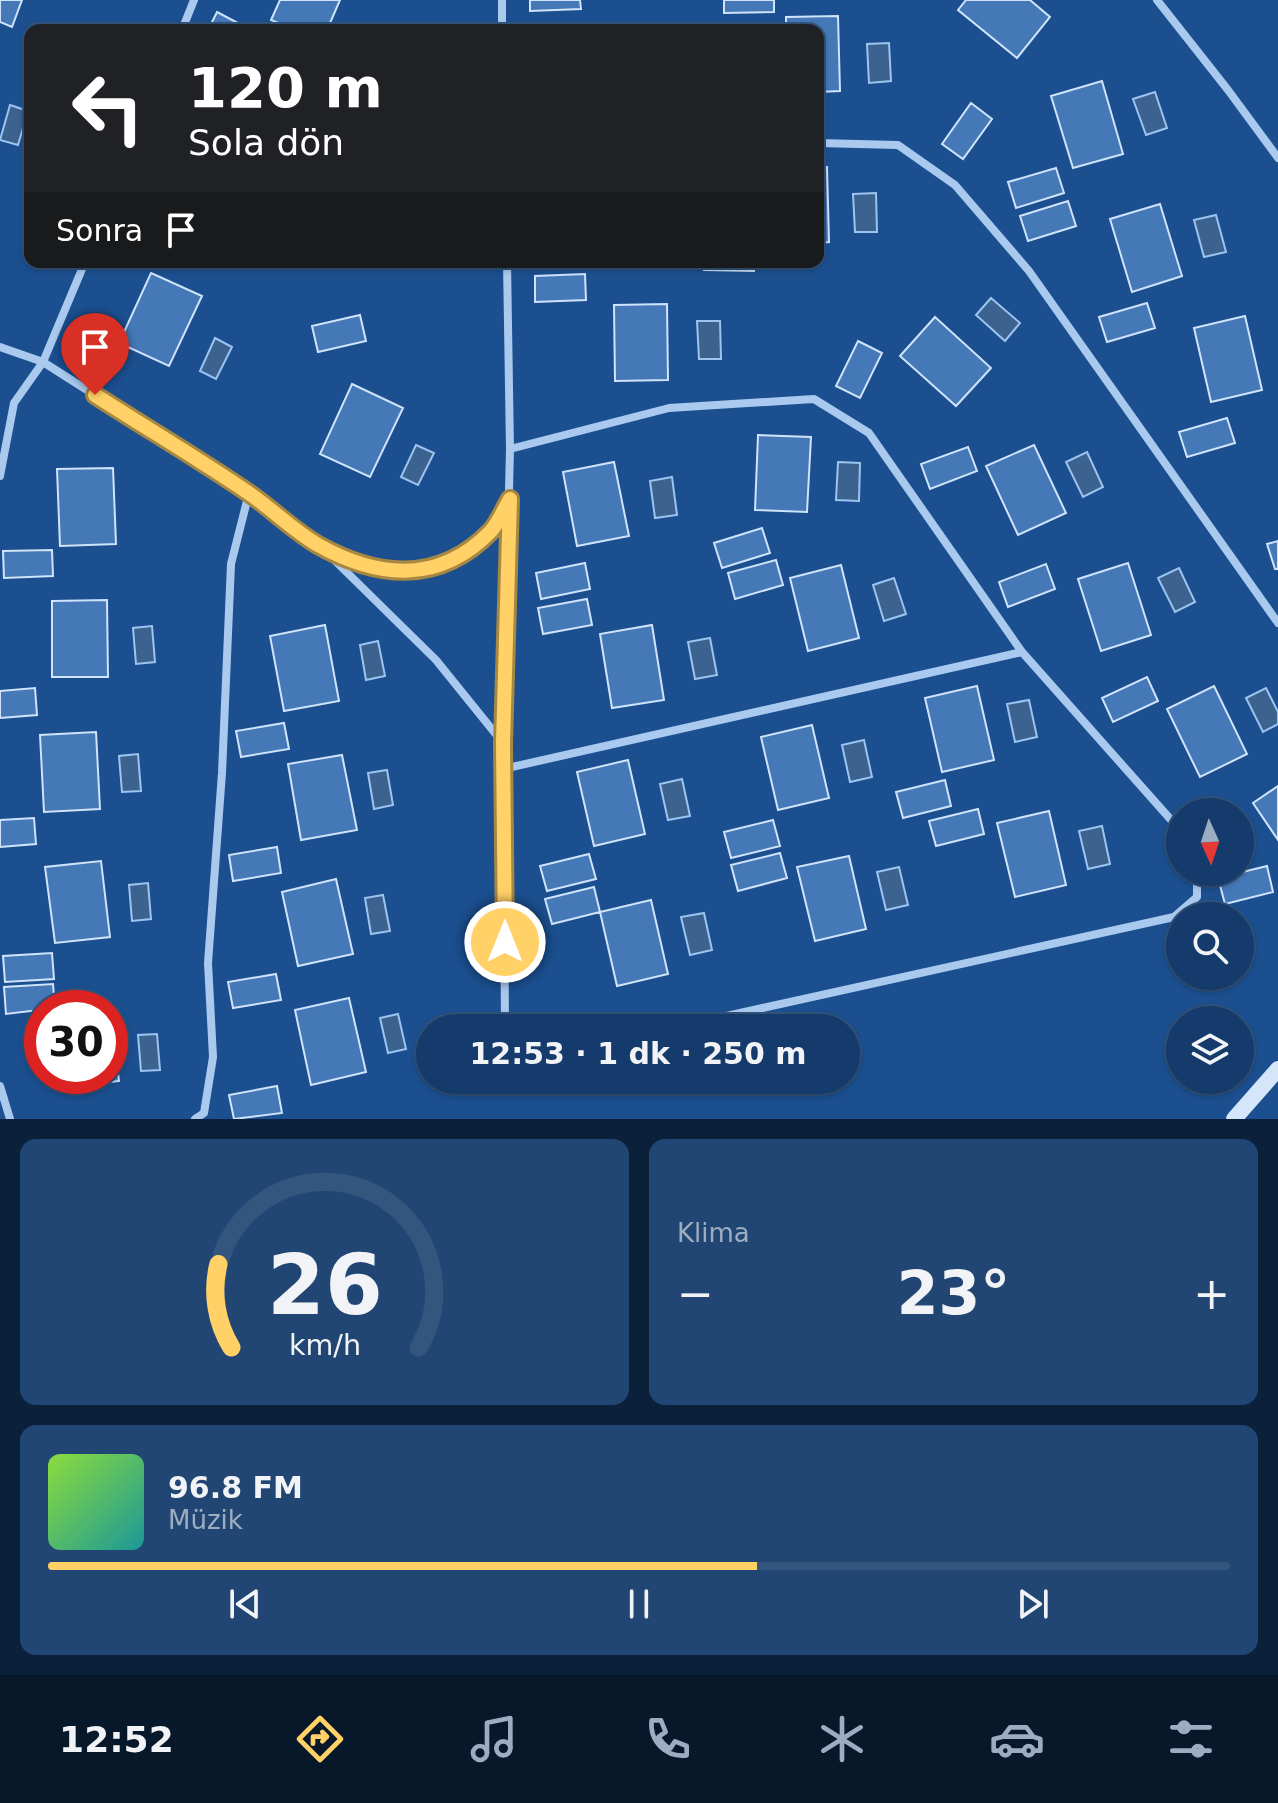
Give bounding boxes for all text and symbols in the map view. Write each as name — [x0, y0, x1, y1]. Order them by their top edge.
text: 120 m — [188, 55, 383, 120]
icon: left — [56, 56, 160, 160]
text: Sola dön — [188, 122, 344, 163]
icon: arrive — [159, 208, 203, 252]
text: Sonra — [56, 213, 143, 248]
pin — [61, 313, 129, 395]
icon: arrive — [73, 325, 117, 369]
north arrow — [1166, 798, 1254, 886]
map controls — [1166, 798, 1254, 1094]
position arrow — [463, 900, 547, 984]
button: search — [1166, 902, 1254, 990]
speed limit sign: 30 — [24, 990, 128, 1094]
button: layers — [1166, 1006, 1254, 1094]
text: 12:53 · 1 dk · 250 m — [469, 1036, 807, 1071]
text: Klima — [677, 1218, 750, 1248]
text: 26 — [267, 1237, 382, 1334]
text: 23° — [897, 1258, 1010, 1328]
text: − — [677, 1268, 714, 1319]
text: + — [1193, 1268, 1230, 1319]
text: km/h — [288, 1328, 361, 1362]
text: 96.8 FM — [168, 1470, 303, 1505]
text: Müzik — [168, 1505, 243, 1535]
icon: previous — [223, 1582, 267, 1626]
icon: pause — [617, 1582, 661, 1626]
icon: next — [1011, 1582, 1055, 1626]
icon: directions — [292, 1711, 348, 1767]
icon: music — [466, 1711, 522, 1767]
icon: phone — [640, 1711, 696, 1767]
icon: climate — [814, 1711, 870, 1767]
icon: car — [989, 1711, 1045, 1767]
icon: filters — [1163, 1711, 1219, 1767]
text: 12:52 — [59, 1719, 174, 1760]

